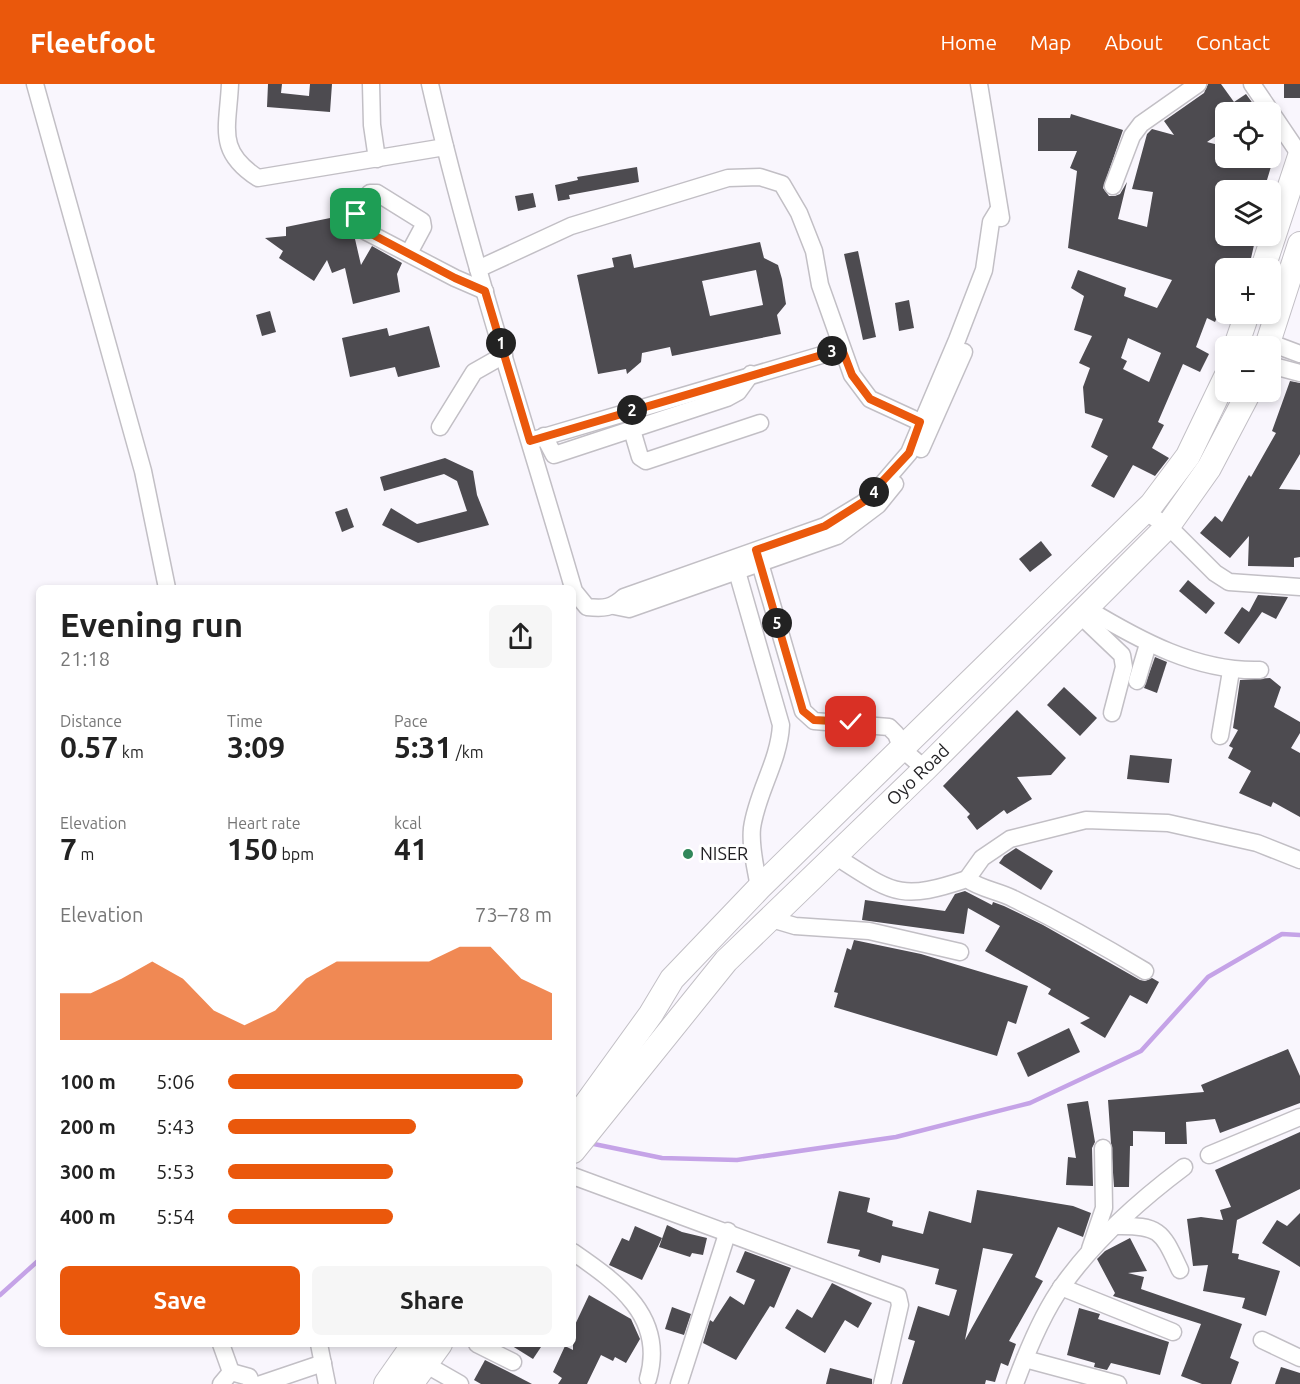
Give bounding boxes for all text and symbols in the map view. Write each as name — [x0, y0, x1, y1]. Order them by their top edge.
text: Fleetfoot — [30, 27, 156, 58]
text: Home — [940, 30, 997, 54]
text: Map — [1030, 30, 1071, 54]
text: About — [1104, 30, 1163, 54]
text: Contact — [1196, 30, 1270, 54]
map controls — [1215, 102, 1281, 402]
button: locate — [1215, 102, 1281, 168]
button: layers — [1215, 180, 1281, 246]
pin — [330, 188, 381, 239]
icon: arrive — [339, 197, 372, 230]
button: + — [1215, 258, 1281, 324]
pin: 1 — [486, 328, 516, 358]
text: 1 — [496, 334, 506, 352]
pin: 3 — [817, 336, 847, 366]
button: − — [1215, 336, 1281, 402]
text: 3 — [827, 342, 837, 360]
pin: 2 — [617, 395, 647, 425]
text: 2 — [627, 401, 637, 419]
pin: 4 — [859, 477, 889, 507]
text: 4 — [869, 483, 879, 501]
button: share — [489, 605, 552, 668]
text: Evening run — [60, 606, 243, 643]
pin: 5 — [762, 608, 792, 638]
text: 5 — [772, 614, 782, 632]
text: 21:18 — [60, 647, 110, 670]
pin — [825, 696, 876, 747]
icon: check — [834, 705, 867, 738]
text: Distance — [60, 712, 122, 730]
text: Time — [227, 712, 263, 730]
text: Pace — [394, 712, 428, 730]
text: 0.57 — [60, 730, 118, 764]
text: 3:09 — [227, 730, 285, 764]
text: 5:31 — [394, 730, 452, 764]
street label: Oyo Road — [882, 740, 953, 809]
text: km — [118, 743, 144, 761]
text: /km — [452, 743, 484, 761]
text: Elevation — [60, 814, 127, 832]
text: Heart rate — [227, 814, 301, 832]
text: kcal — [394, 814, 422, 832]
text: 7 — [60, 832, 77, 866]
text: 150 — [227, 832, 278, 866]
text: 41 — [394, 832, 428, 866]
place label: NISER — [700, 843, 748, 863]
text: m — [77, 845, 94, 863]
text: bpm — [278, 845, 314, 863]
marker: NISER — [681, 847, 695, 861]
text: Elevation — [60, 903, 143, 926]
text: 73–78 m — [475, 903, 552, 926]
text: 100 m — [60, 1070, 116, 1093]
text: 5:06 — [156, 1070, 195, 1093]
text: 200 m — [60, 1115, 116, 1138]
text: 5:43 — [156, 1115, 195, 1138]
text: 300 m — [60, 1160, 116, 1183]
text: 5:53 — [156, 1160, 195, 1183]
text: 400 m — [60, 1205, 116, 1228]
text: 5:54 — [156, 1205, 195, 1228]
button: Save — [60, 1266, 300, 1335]
button: Share — [312, 1266, 552, 1335]

